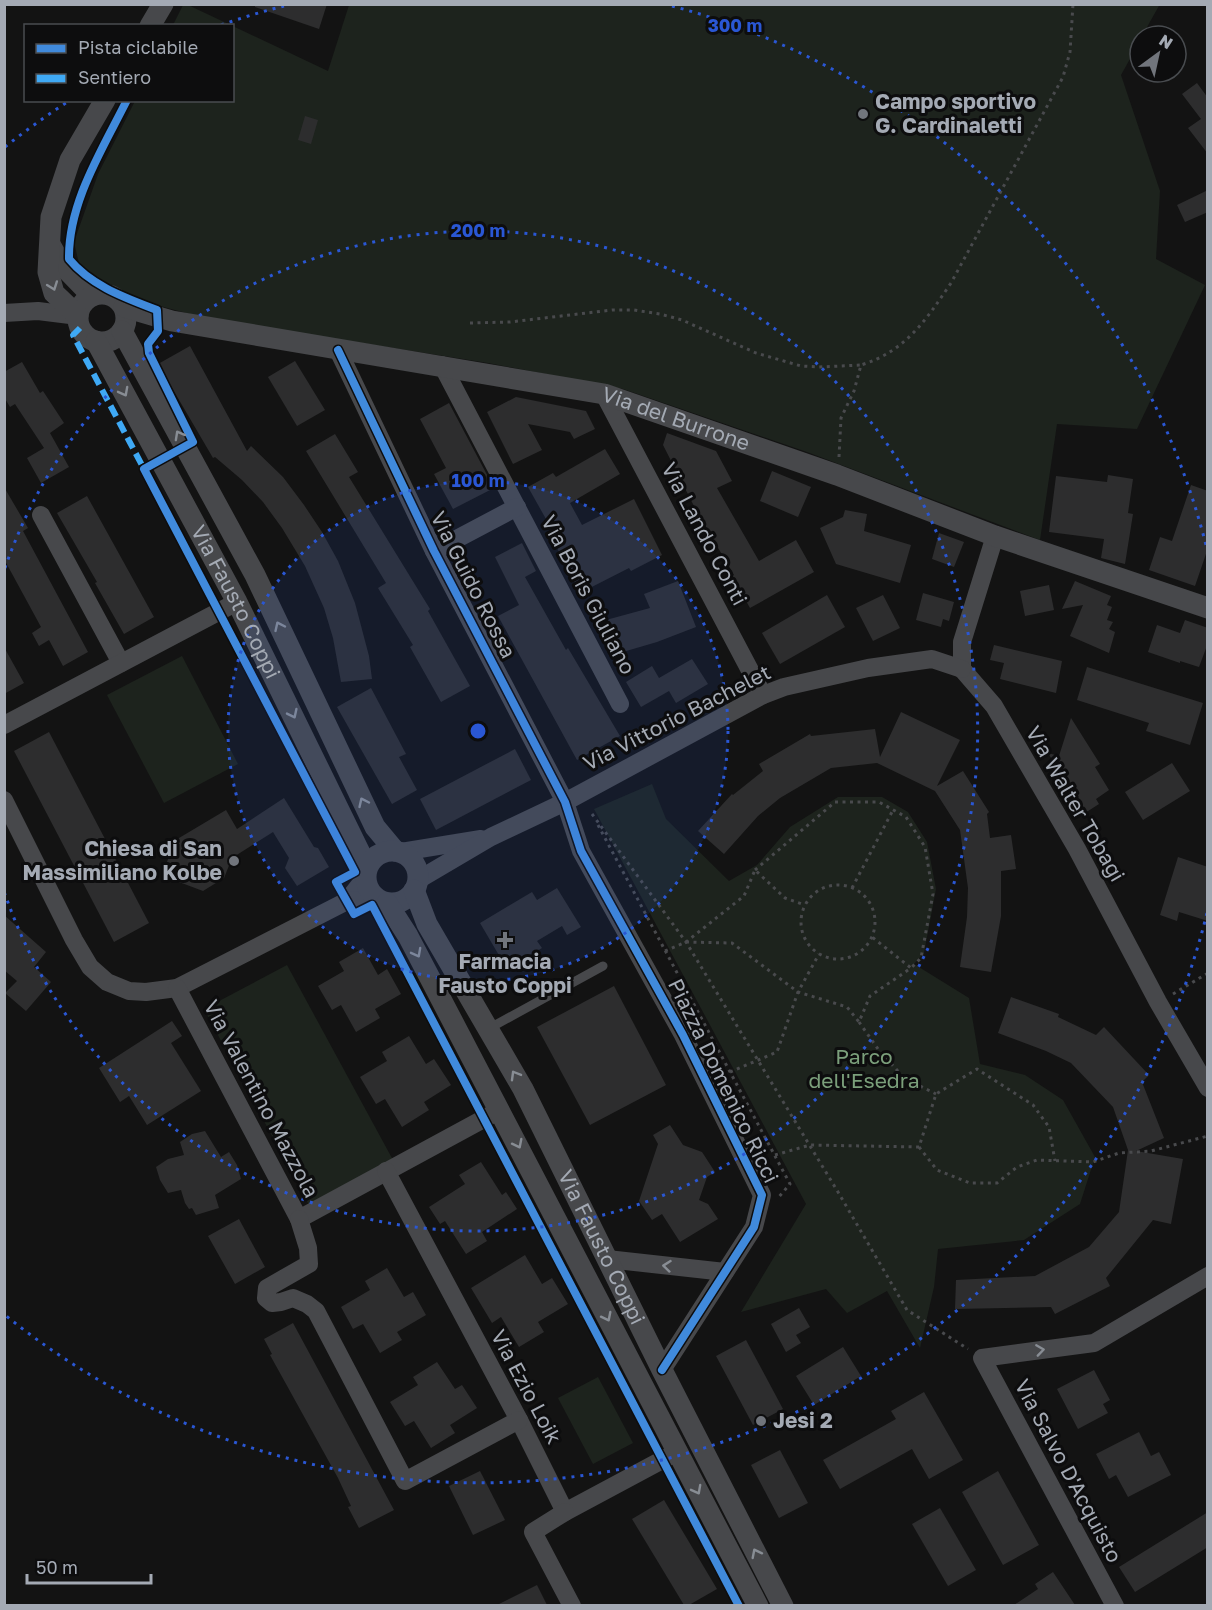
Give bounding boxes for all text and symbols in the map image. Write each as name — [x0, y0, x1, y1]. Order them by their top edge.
text: 300 m — [708, 14, 762, 36]
legend — [24, 24, 234, 102]
north arrow — [1128, 24, 1188, 84]
text: N — [1156, 30, 1177, 53]
text: Pista ciclabile — [78, 36, 198, 58]
text: Sentiero — [78, 66, 151, 88]
place label: Campo sportivo G. Cardinaletti — [875, 88, 1036, 138]
marker: Campo sportivo G. Cardinaletti — [856, 107, 870, 121]
text: 200 m — [451, 219, 505, 241]
one-way arrow — [45, 280, 58, 290]
street label: Via del Burrone — [599, 380, 753, 456]
one-way arrow — [117, 386, 128, 397]
one-way arrow — [175, 431, 186, 441]
street label: Via Lando Conti — [656, 458, 753, 609]
text: 100 m — [452, 469, 504, 491]
street label: Via Guido Rossa — [426, 507, 522, 662]
street label: Via Boris Giuliano — [536, 510, 642, 679]
street label: Via Fausto Coppi — [186, 520, 287, 683]
one-way arrow — [275, 621, 287, 632]
street label: Via Vittorio Bachelet — [578, 659, 775, 776]
one-way arrow — [285, 707, 297, 718]
centre of rings — [468, 721, 488, 741]
street label: Via Walter Tobagi — [1021, 721, 1131, 886]
one-way arrow — [359, 797, 371, 808]
place label: Chiesa di San Massimiliano Kolbe — [22, 835, 222, 885]
marker: Chiesa di San Massimiliano Kolbe — [227, 854, 241, 868]
marker: Farmacia Fausto Coppi — [498, 933, 512, 947]
one-way arrow — [410, 946, 421, 957]
place label: Farmacia Fausto Coppi — [438, 948, 572, 998]
street label: Piazza Domenico Ricci — [663, 974, 785, 1187]
street label: Via Valentino Mazzola — [199, 995, 325, 1202]
park label: Parco dell'Esedra — [808, 1043, 920, 1093]
one-way arrow — [511, 1071, 522, 1081]
one-way arrow — [511, 1138, 522, 1148]
street label: Via Fausto Coppi — [553, 1165, 651, 1329]
one-way arrow — [663, 1260, 672, 1272]
one-way arrow — [600, 1311, 611, 1322]
street label: Via Ezio Loik — [486, 1325, 568, 1448]
one-way arrow — [1036, 1345, 1045, 1357]
street label: Via Salvo D'Acquisto — [1010, 1374, 1128, 1567]
place label: Jesi 2 — [773, 1407, 833, 1433]
marker: Jesi 2 — [754, 1414, 768, 1428]
one-way arrow — [690, 1484, 701, 1495]
scale bar — [27, 1547, 152, 1585]
one-way arrow — [752, 1549, 763, 1560]
text: 50 m — [36, 1556, 78, 1578]

